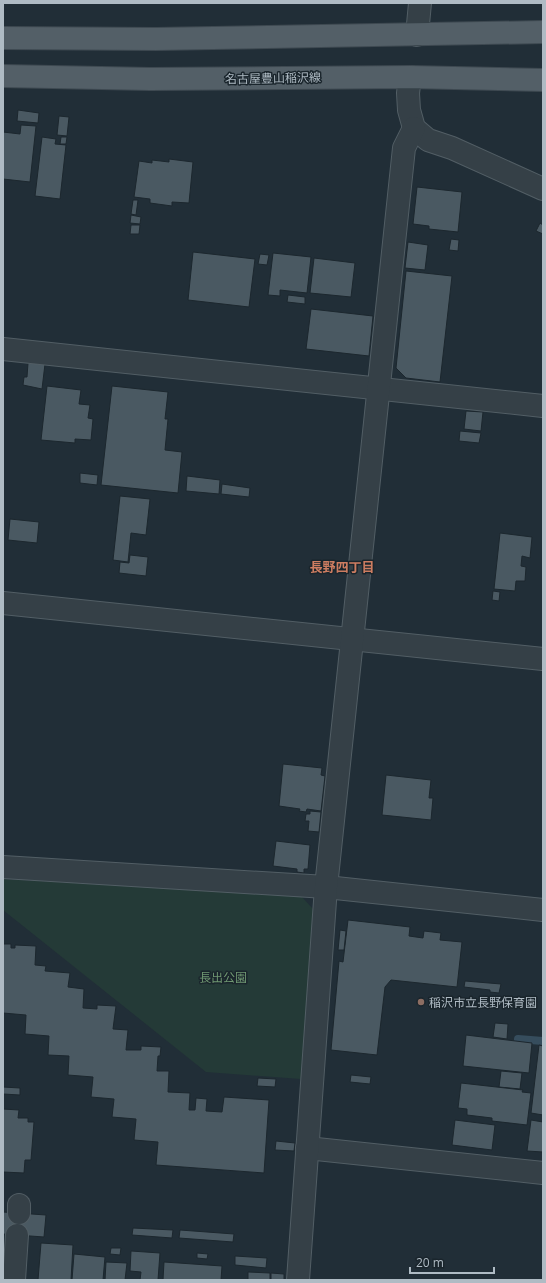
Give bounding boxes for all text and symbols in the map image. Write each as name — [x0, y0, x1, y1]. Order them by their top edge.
street label: 名古屋豊山稲沢線 — [225, 69, 321, 87]
district label: 長野四丁目 — [309, 558, 375, 576]
park label: 長出公園 — [199, 969, 247, 986]
place label: 稲沢市立長野保育園 — [429, 994, 537, 1011]
marker: 稲沢市立長野保育園 — [416, 997, 426, 1007]
scale bar — [410, 1249, 494, 1275]
text: 20 m — [416, 1254, 444, 1271]

